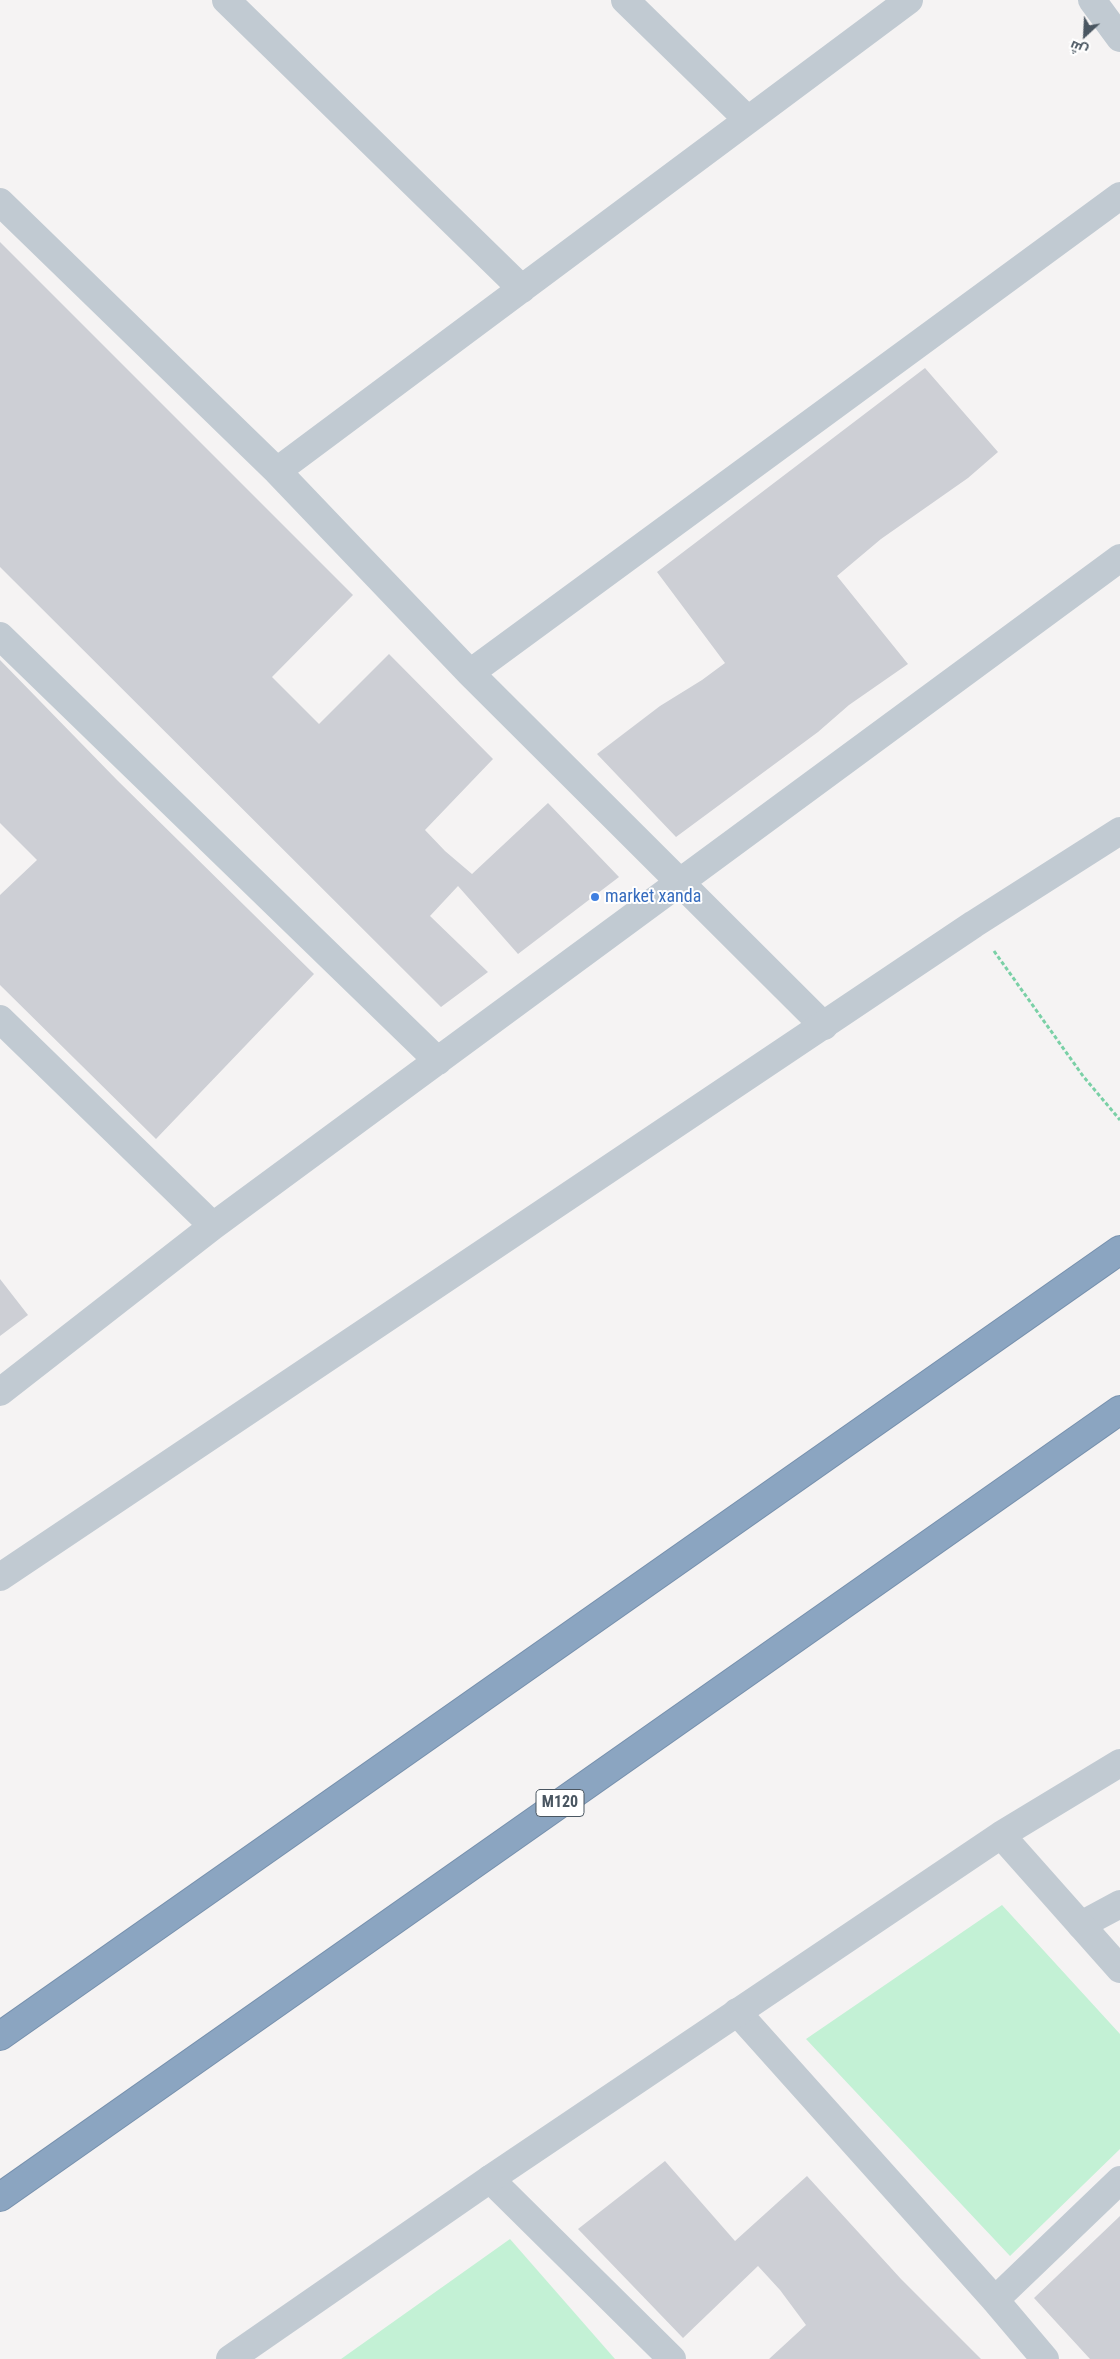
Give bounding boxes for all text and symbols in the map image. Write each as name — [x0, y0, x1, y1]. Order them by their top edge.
north arrow — [1060, 10, 1110, 60]
text: ش — [1067, 38, 1090, 60]
place label: market xanda — [605, 886, 701, 908]
marker: market xanda — [589, 891, 601, 903]
road number: M120 — [536, 1790, 584, 1816]

